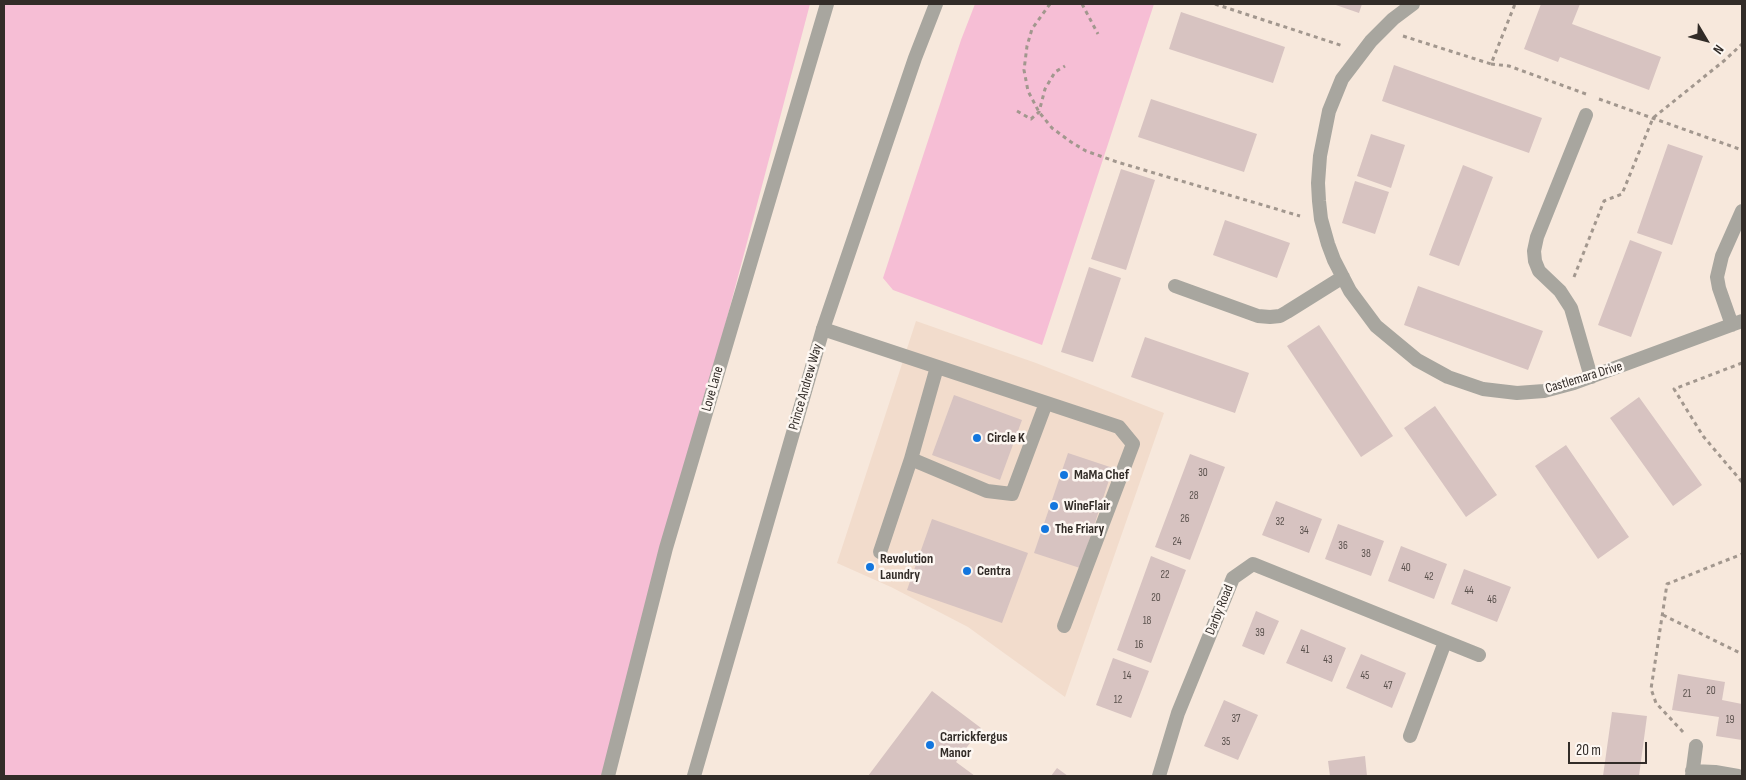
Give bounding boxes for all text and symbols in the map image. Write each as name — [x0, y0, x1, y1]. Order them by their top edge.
north arrow — [1681, 15, 1731, 65]
text: N — [1709, 41, 1727, 57]
street label: Prince Andrew Way — [786, 342, 826, 432]
street label: Castlemara Drive — [1543, 358, 1625, 398]
street label: Love Lane — [699, 365, 727, 413]
place label: Circle K — [987, 430, 1025, 446]
marker: Circle K — [971, 432, 983, 444]
house number: 30 — [1198, 466, 1208, 480]
place label: MaMa Chef — [1074, 467, 1129, 483]
marker: MaMa Chef — [1058, 469, 1070, 481]
house number: 28 — [1189, 489, 1199, 503]
place label: WineFlair — [1064, 498, 1110, 514]
marker: WineFlair — [1048, 500, 1060, 512]
house number: 26 — [1180, 512, 1190, 526]
house number: 32 — [1275, 515, 1285, 529]
place label: The Friary — [1055, 521, 1104, 537]
marker: The Friary — [1039, 523, 1051, 535]
house number: 34 — [1299, 524, 1309, 538]
house number: 24 — [1172, 535, 1182, 549]
house number: 36 — [1338, 539, 1348, 553]
house number: 38 — [1361, 547, 1371, 561]
place label: Revolution Laundry — [880, 551, 933, 584]
marker: Revolution Laundry — [864, 561, 876, 573]
house number: 40 — [1401, 561, 1411, 575]
place label: Centra — [977, 563, 1011, 579]
marker: Centra — [961, 565, 973, 577]
house number: 22 — [1160, 568, 1170, 582]
house number: 42 — [1424, 570, 1434, 584]
street label: Darby Road — [1202, 582, 1238, 638]
house number: 44 — [1464, 584, 1474, 598]
house number: 20 — [1151, 591, 1161, 605]
house number: 46 — [1487, 593, 1497, 607]
house number: 18 — [1143, 614, 1151, 628]
house number: 39 — [1255, 626, 1265, 640]
house number: 16 — [1135, 638, 1143, 652]
house number: 41 — [1301, 643, 1309, 657]
house number: 43 — [1323, 653, 1333, 667]
house number: 14 — [1123, 669, 1131, 683]
house number: 45 — [1360, 669, 1370, 683]
house number: 47 — [1384, 679, 1392, 693]
house number: 20 — [1706, 684, 1716, 698]
house number: 21 — [1683, 687, 1691, 701]
house number: 12 — [1114, 693, 1122, 707]
house number: 37 — [1231, 712, 1241, 726]
house number: 19 — [1726, 713, 1734, 727]
place label: Carrickfergus Manor — [940, 729, 1008, 762]
scale bar — [1571, 732, 1650, 764]
house number: 35 — [1221, 735, 1231, 749]
marker: Carrickfergus Manor — [924, 739, 936, 751]
text: 20 m — [1576, 741, 1601, 760]

